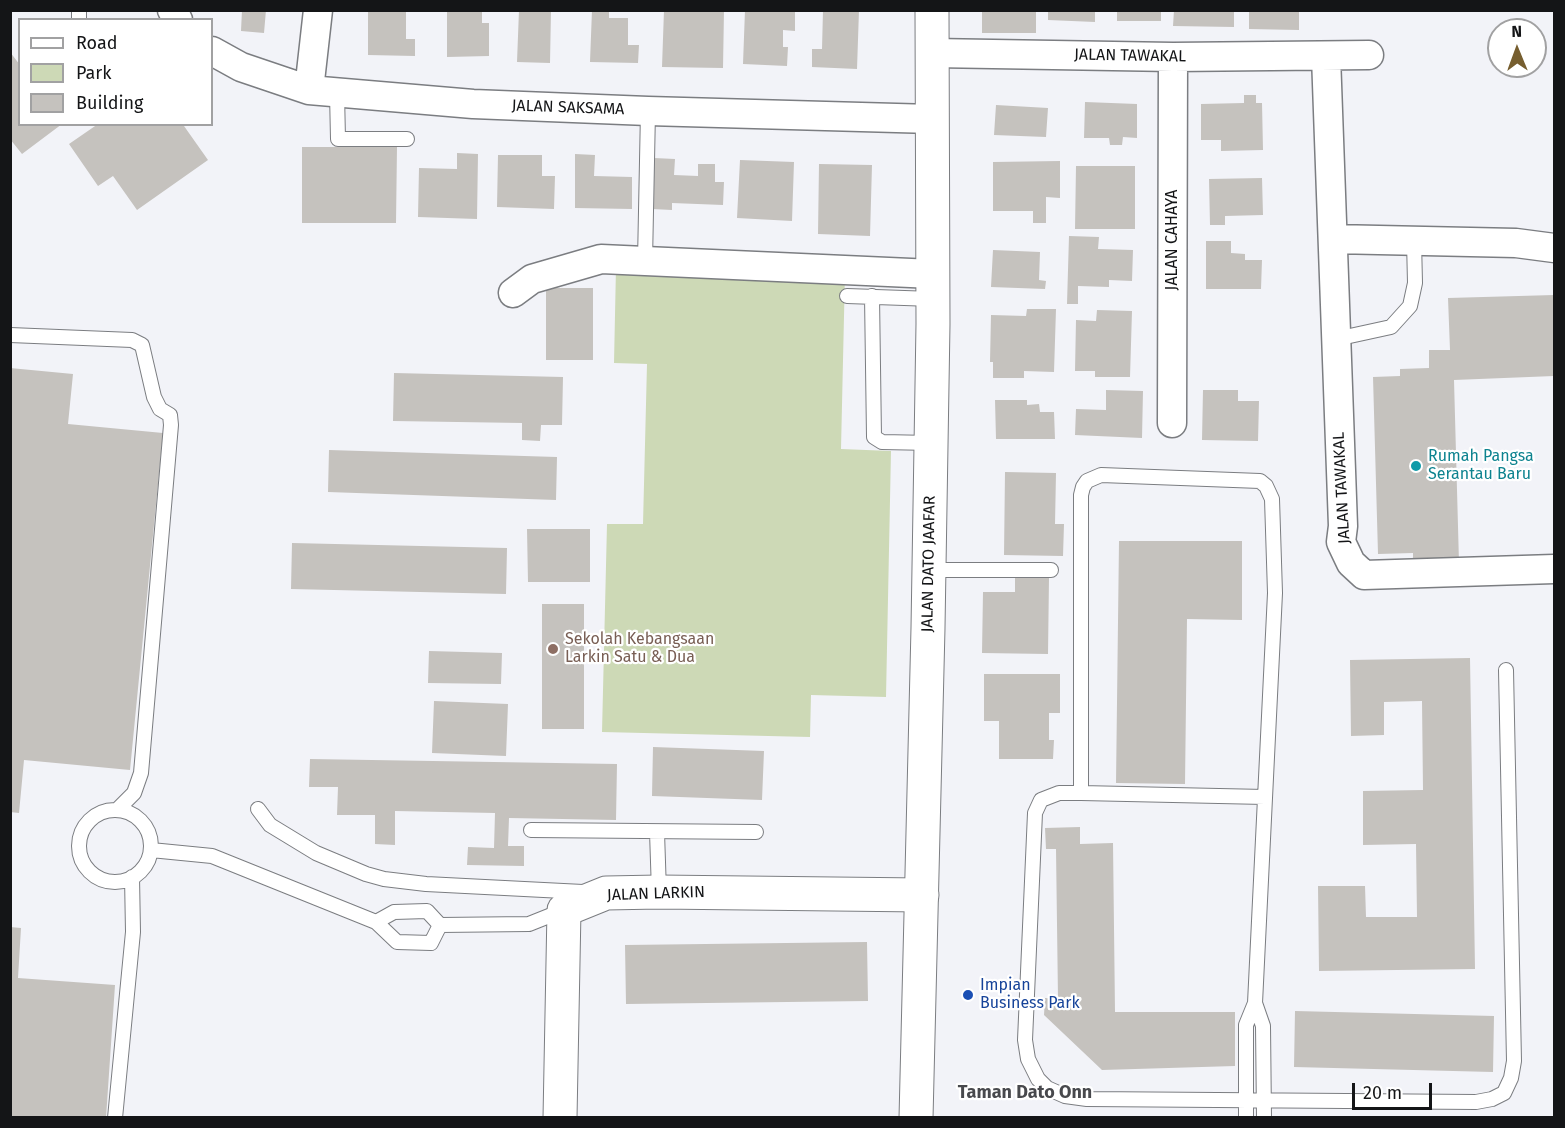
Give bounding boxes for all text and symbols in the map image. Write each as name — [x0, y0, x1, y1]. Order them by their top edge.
legend — [18, 18, 213, 126]
north arrow — [1487, 18, 1547, 78]
text: N — [1511, 22, 1522, 41]
text: Road — [76, 32, 118, 54]
street label: JALAN TAWAKAL — [1074, 45, 1186, 67]
text: Park — [76, 62, 111, 84]
text: Building — [76, 92, 143, 114]
street label: JALAN SAKSAMA — [511, 96, 625, 120]
street label: JALAN CAHAYA — [1163, 190, 1183, 290]
street label: JALAN TAWAKAL — [1329, 432, 1355, 544]
place label: Rumah Pangsa Serantau Baru — [1428, 447, 1534, 485]
marker: Rumah Pangsa Serantau Baru — [1409, 459, 1423, 473]
street label: JALAN DATO JAAFAR — [918, 495, 940, 633]
place label: Sekolah Kebangsaan Larkin Satu & Dua — [565, 630, 714, 668]
marker: Sekolah Kebangsaan Larkin Satu & Dua — [546, 642, 560, 656]
street label: JALAN LARKIN — [607, 883, 705, 905]
place label: Impian Business Park — [980, 976, 1080, 1014]
marker: Impian Business Park — [961, 988, 975, 1002]
scale bar — [1355, 1071, 1434, 1109]
district label: Taman Dato Onn — [958, 1082, 1092, 1104]
text: 20 m — [1363, 1082, 1402, 1104]

